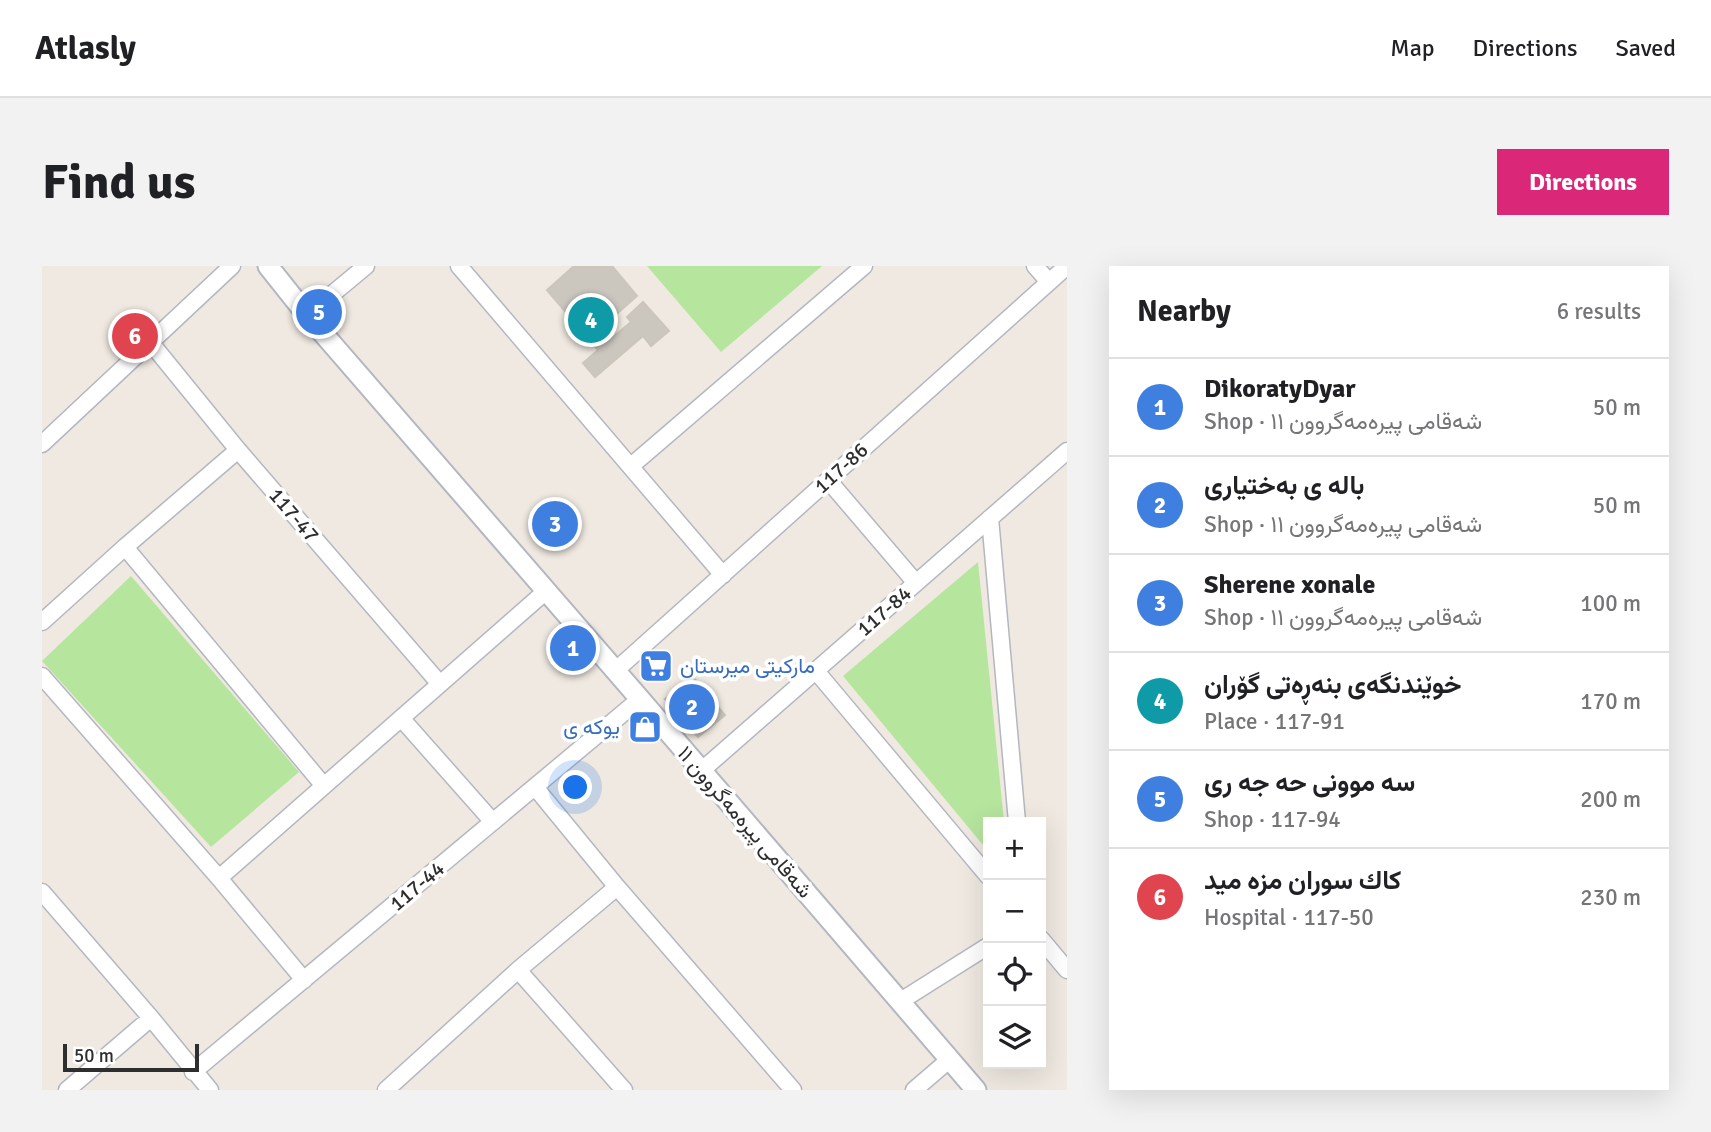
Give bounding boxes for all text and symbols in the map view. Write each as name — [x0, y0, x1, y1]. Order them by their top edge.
text: Atlasly — [35, 28, 136, 69]
text: Map — [1390, 33, 1435, 63]
text: Directions — [1473, 33, 1578, 63]
text: Saved — [1616, 33, 1676, 63]
button: Directions — [1497, 149, 1669, 215]
text: Find us — [42, 152, 195, 212]
pin: 5 — [296, 286, 342, 338]
text: Nearby — [1137, 293, 1231, 330]
pin: 4 — [568, 294, 614, 346]
text: 6 results — [1557, 297, 1641, 326]
pin: 6 — [112, 310, 158, 362]
text: DikoratyDyar — [1204, 373, 1356, 405]
text: 1 — [1154, 393, 1166, 422]
text: 50 m — [1593, 393, 1641, 422]
text: Shop · شەقامی پیرەمەگروون ١١ — [1204, 407, 1482, 436]
street label: 117-86 — [808, 437, 874, 499]
text: بالە ی بەختیاری — [1204, 470, 1364, 502]
street label: 117-47 — [263, 482, 325, 548]
text: 2 — [1154, 491, 1166, 520]
text: 50 m — [1593, 491, 1641, 520]
pin: 3 — [532, 498, 578, 550]
text: Shop · شەقامی پیرەمەگروون ١١ — [1204, 510, 1482, 539]
text: Sherene xonale — [1204, 569, 1375, 601]
street label: 117-84 — [851, 580, 917, 642]
text: 3 — [1154, 589, 1166, 618]
text: 100 m — [1580, 589, 1641, 618]
text: Shop · شەقامی پیرەمەگروون ١١ — [1204, 603, 1482, 632]
pin: 1 — [550, 622, 596, 674]
supermarket icon: مارکیتی میرستان — [637, 647, 675, 685]
place label: مارکیتی میرستان — [680, 653, 815, 679]
text: خوێندنگەی بنەڕەتی گۆران — [1204, 669, 1462, 701]
pin: 2 — [669, 681, 715, 733]
text: 4 — [1154, 687, 1166, 716]
text: 170 m — [1580, 687, 1641, 716]
text: Place · 117-91 — [1204, 707, 1345, 736]
shop icon: یوکه ی — [626, 708, 664, 746]
place label: یوکه ی — [563, 714, 620, 740]
street label: شەقامی پیرەمەگروون ١١ — [671, 741, 818, 904]
text: سه موونی حه جه ری — [1204, 767, 1415, 799]
your location — [558, 770, 592, 804]
text: 5 — [1154, 785, 1166, 814]
text: 200 m — [1580, 785, 1641, 814]
text: Shop · 117-94 — [1204, 805, 1341, 834]
map controls — [983, 817, 1046, 1069]
button: + — [983, 817, 1046, 880]
street label: 117-44 — [384, 855, 450, 917]
text: كاك سوران مزه ميد — [1204, 865, 1401, 897]
button: − — [983, 880, 1046, 943]
text: 6 — [1154, 883, 1166, 912]
text: 230 m — [1580, 883, 1641, 912]
text: Hospital · 117-50 — [1204, 903, 1374, 932]
button: locate — [983, 943, 1046, 1006]
button: layers — [983, 1006, 1046, 1069]
scale bar — [63, 1041, 200, 1073]
text: 50 m — [74, 1044, 114, 1068]

